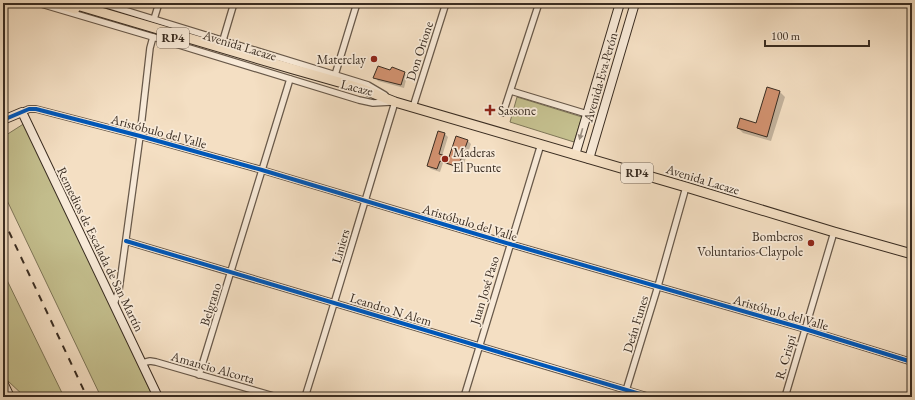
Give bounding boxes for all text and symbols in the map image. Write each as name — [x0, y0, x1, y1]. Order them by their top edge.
street label: Don Orione — [402, 19, 437, 83]
scale bar — [765, 22, 869, 48]
street label: Avenida Lacaze — [200, 26, 279, 65]
road number: RP4 — [157, 28, 189, 48]
text: 100 m — [771, 28, 801, 44]
street label: Avenida Eva Perón — [579, 30, 621, 125]
place label: Materclay — [317, 51, 366, 68]
marker: Materclay — [369, 54, 379, 64]
street label: Lacaze — [339, 75, 375, 100]
place label: Sassone — [498, 102, 536, 119]
marker: Sassone — [485, 105, 495, 115]
street label: Aristóbulo del Valle — [108, 110, 209, 152]
one-way arrow — [578, 129, 584, 141]
place label: Maderas El Puente — [453, 144, 501, 176]
marker: Maderas El Puente — [440, 154, 450, 164]
street label: Avenida Lacaze — [663, 160, 742, 199]
road number: RP4 — [621, 163, 653, 183]
street label: Remedios de Escalada de San Martín — [53, 164, 148, 334]
street label: Aristóbulo del Valle — [419, 200, 519, 245]
street label: Liniers — [328, 227, 353, 265]
place label: Bomberos Voluntarios-Claypole — [697, 228, 803, 260]
marker: Bomberos Voluntarios-Claypole — [806, 238, 816, 248]
street label: Juan José Paso — [466, 254, 503, 328]
street label: Belgrano — [196, 280, 225, 328]
street label: Leandro N Alem — [348, 289, 434, 330]
street label: Aristóbulo del Valle — [730, 290, 830, 334]
street label: Deán Funes — [619, 293, 652, 355]
street label: R. Crispi — [771, 333, 800, 381]
street label: Amancio Alcorta — [168, 347, 257, 388]

